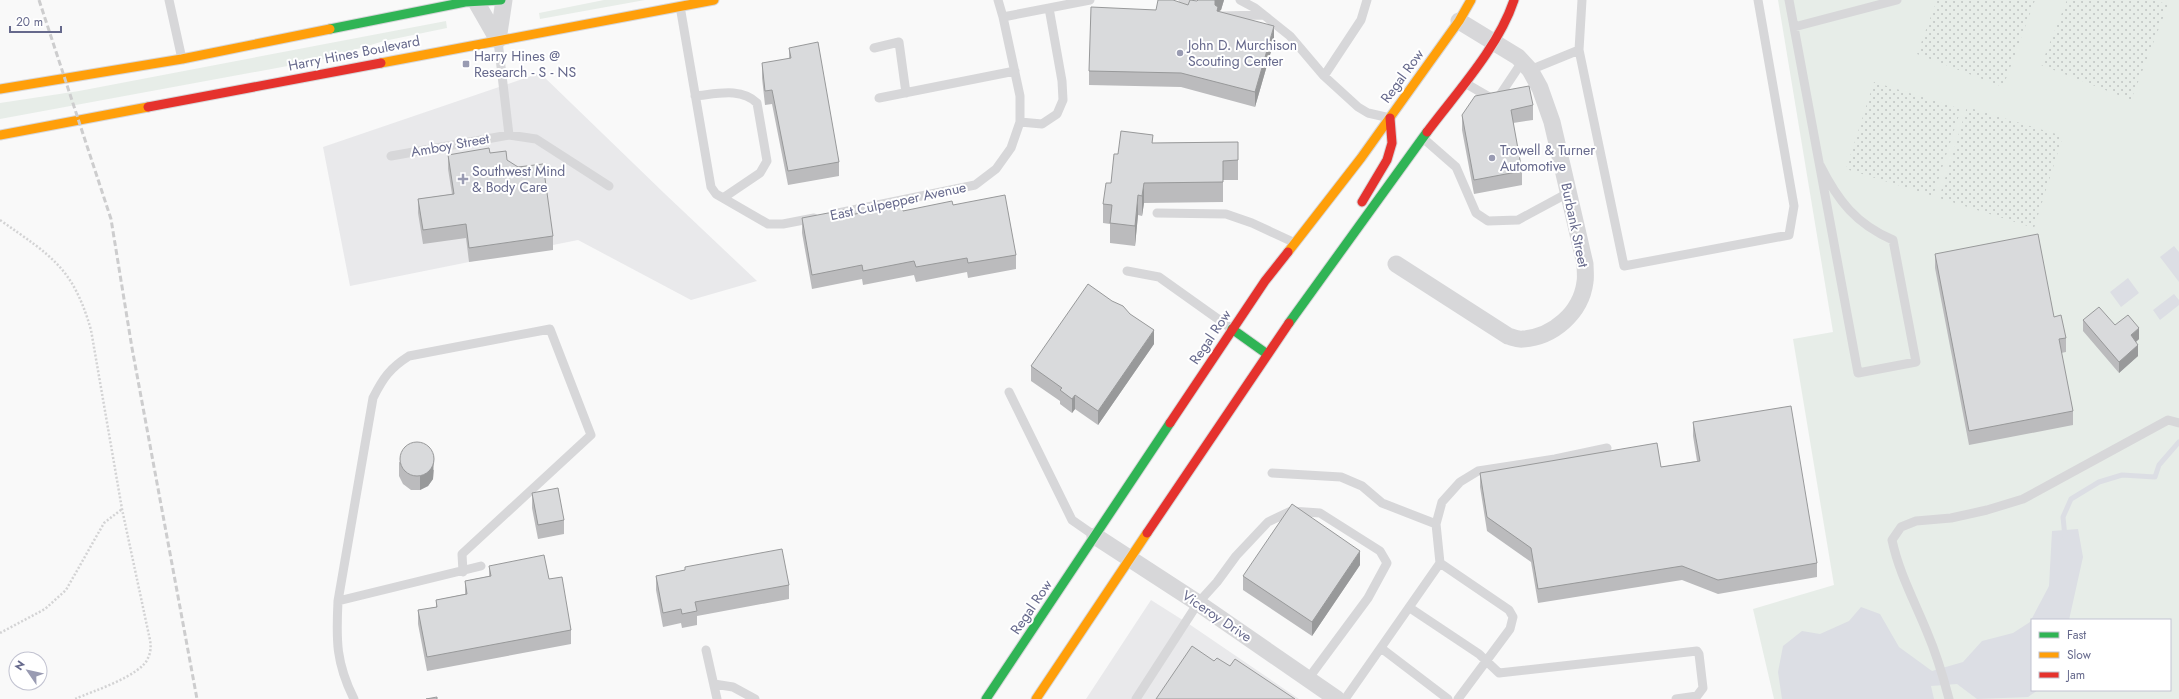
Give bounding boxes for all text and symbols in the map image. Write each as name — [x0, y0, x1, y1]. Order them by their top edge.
scale bar — [10, 8, 61, 34]
text: 20 m — [16, 13, 43, 31]
street label: Harry Hines Boulevard — [286, 30, 422, 76]
place label: John D. Murchison Scouting Center — [1186, 35, 1297, 71]
street label: Regal Row — [1376, 45, 1429, 107]
place label: Harry Hines @ Research - S - NS — [474, 46, 576, 82]
marker: John D. Murchison Scouting Center — [1175, 48, 1185, 58]
marker: Harry Hines @ Research - S - NS — [461, 59, 471, 69]
street label: Amboy Street — [409, 128, 491, 162]
place label: Trowell & Turner Automotive — [1500, 140, 1595, 176]
marker: Trowell & Turner Automotive — [1487, 153, 1497, 163]
place label: Southwest Mind & Body Care — [472, 161, 565, 197]
marker: Southwest Mind & Body Care — [457, 173, 469, 185]
street label: East Culpepper Avenue — [828, 177, 968, 225]
street label: Burbank Street — [1556, 181, 1594, 270]
street label: Regal Row — [1184, 305, 1236, 368]
street label: Regal Row — [1005, 575, 1057, 638]
street label: Viceroy Drive — [1178, 585, 1256, 647]
legend — [2031, 619, 2171, 691]
text: Fast — [2067, 626, 2086, 644]
text: Slow — [2067, 646, 2092, 664]
north arrow — [8, 651, 48, 691]
text: N — [11, 657, 29, 674]
text: Jam — [2065, 666, 2085, 684]

